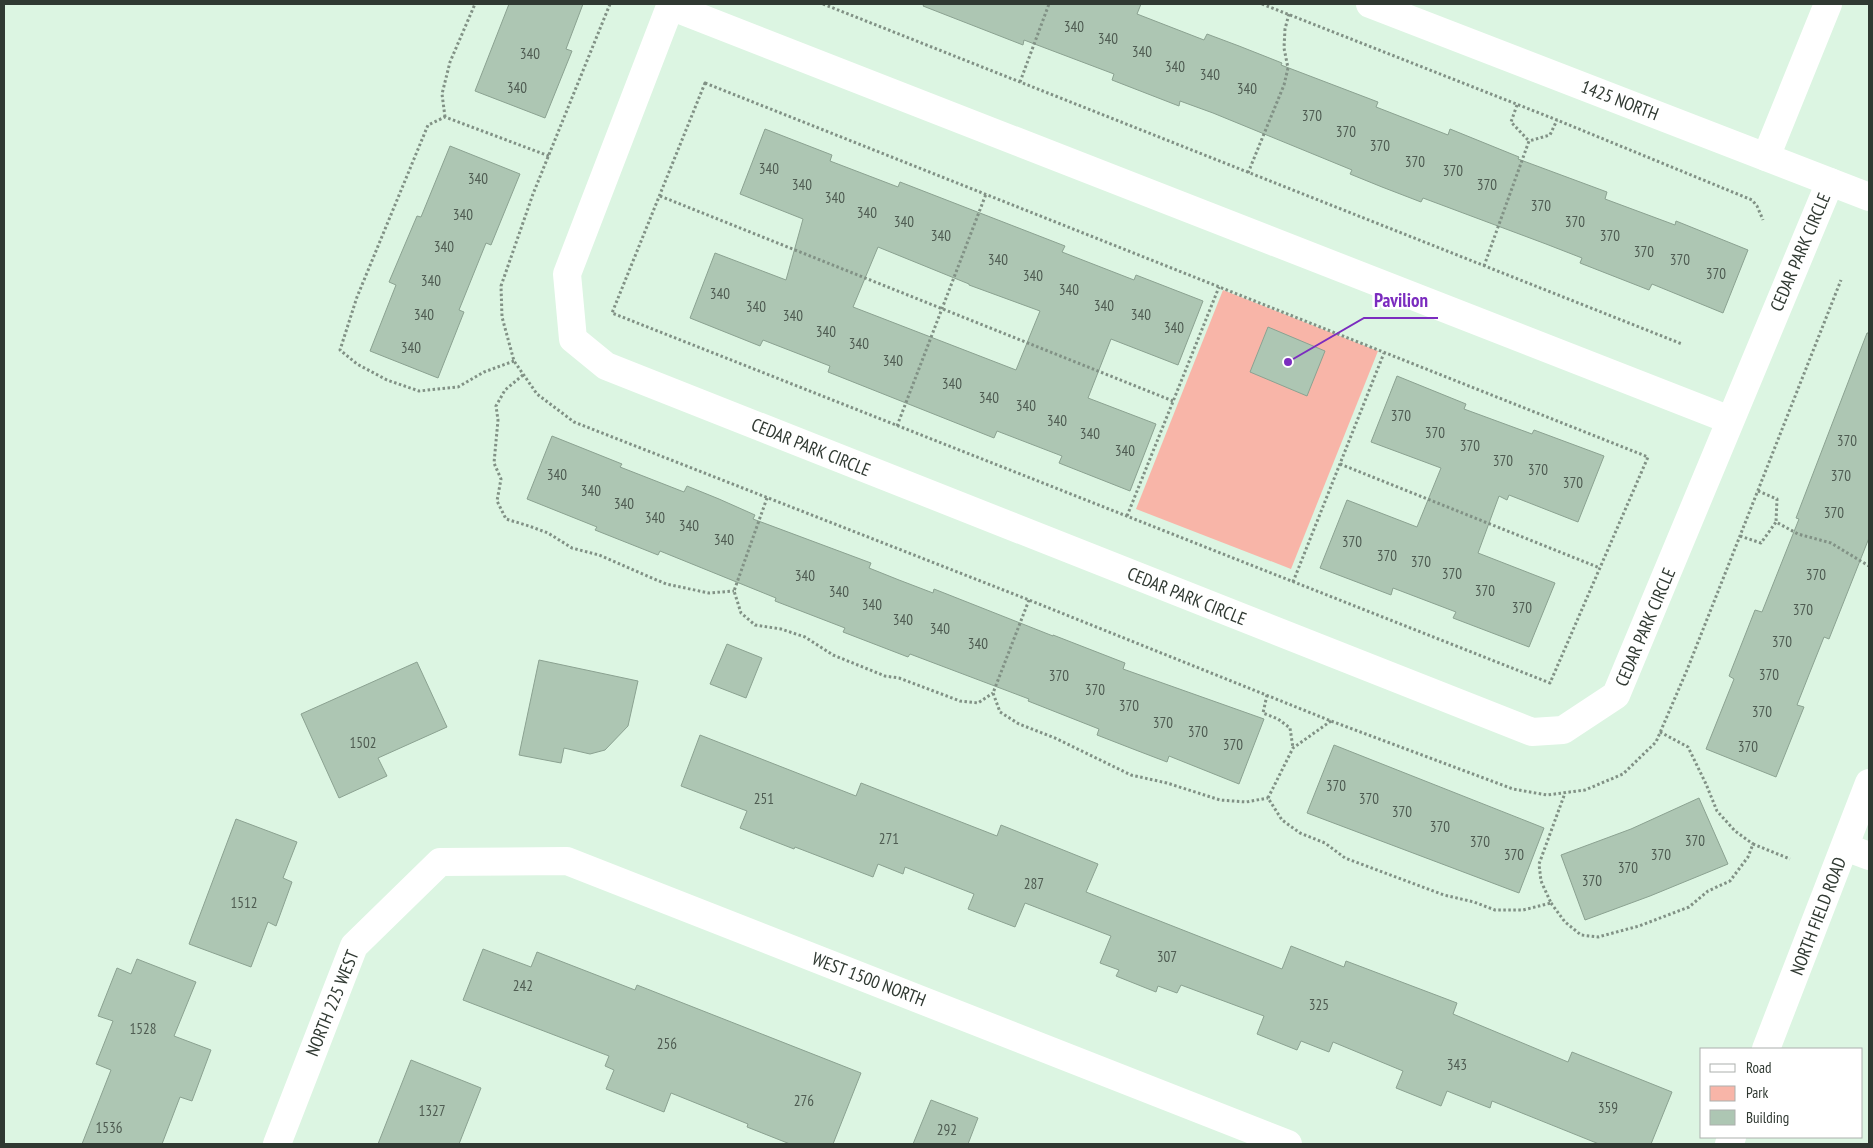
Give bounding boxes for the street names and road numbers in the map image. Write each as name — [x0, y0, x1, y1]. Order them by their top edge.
street label: 1425 NORTH — [1578, 75, 1662, 125]
street label: CEDAR PARK CIRCLE — [1765, 189, 1835, 315]
street label: CEDAR PARK CIRCLE — [748, 413, 874, 481]
street label: CEDAR PARK CIRCLE — [1124, 562, 1250, 630]
street label: CEDAR PARK CIRCLE — [1610, 564, 1680, 690]
street label: NORTH FIELD ROAD — [1785, 854, 1851, 978]
street label: NORTH 225 WEST — [300, 947, 364, 1059]
street label: WEST 1500 NORTH — [809, 947, 929, 1011]

